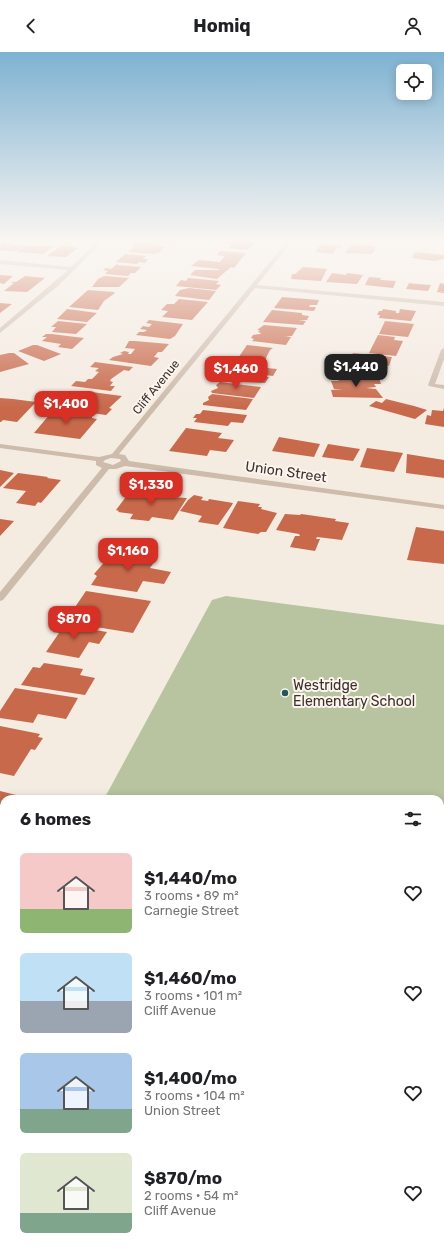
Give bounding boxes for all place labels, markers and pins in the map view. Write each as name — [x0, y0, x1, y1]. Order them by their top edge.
pin: $1,440 — [323, 354, 389, 388]
pin: $1,460 — [203, 356, 269, 390]
pin: $1,400 — [33, 391, 99, 425]
pin: $1,330 — [118, 472, 184, 506]
pin: $1,160 — [95, 538, 161, 572]
pin: $870 — [50, 606, 98, 640]
place label: Westridge Elementary School — [293, 677, 415, 710]
marker: Westridge Elementary School — [280, 688, 290, 698]

